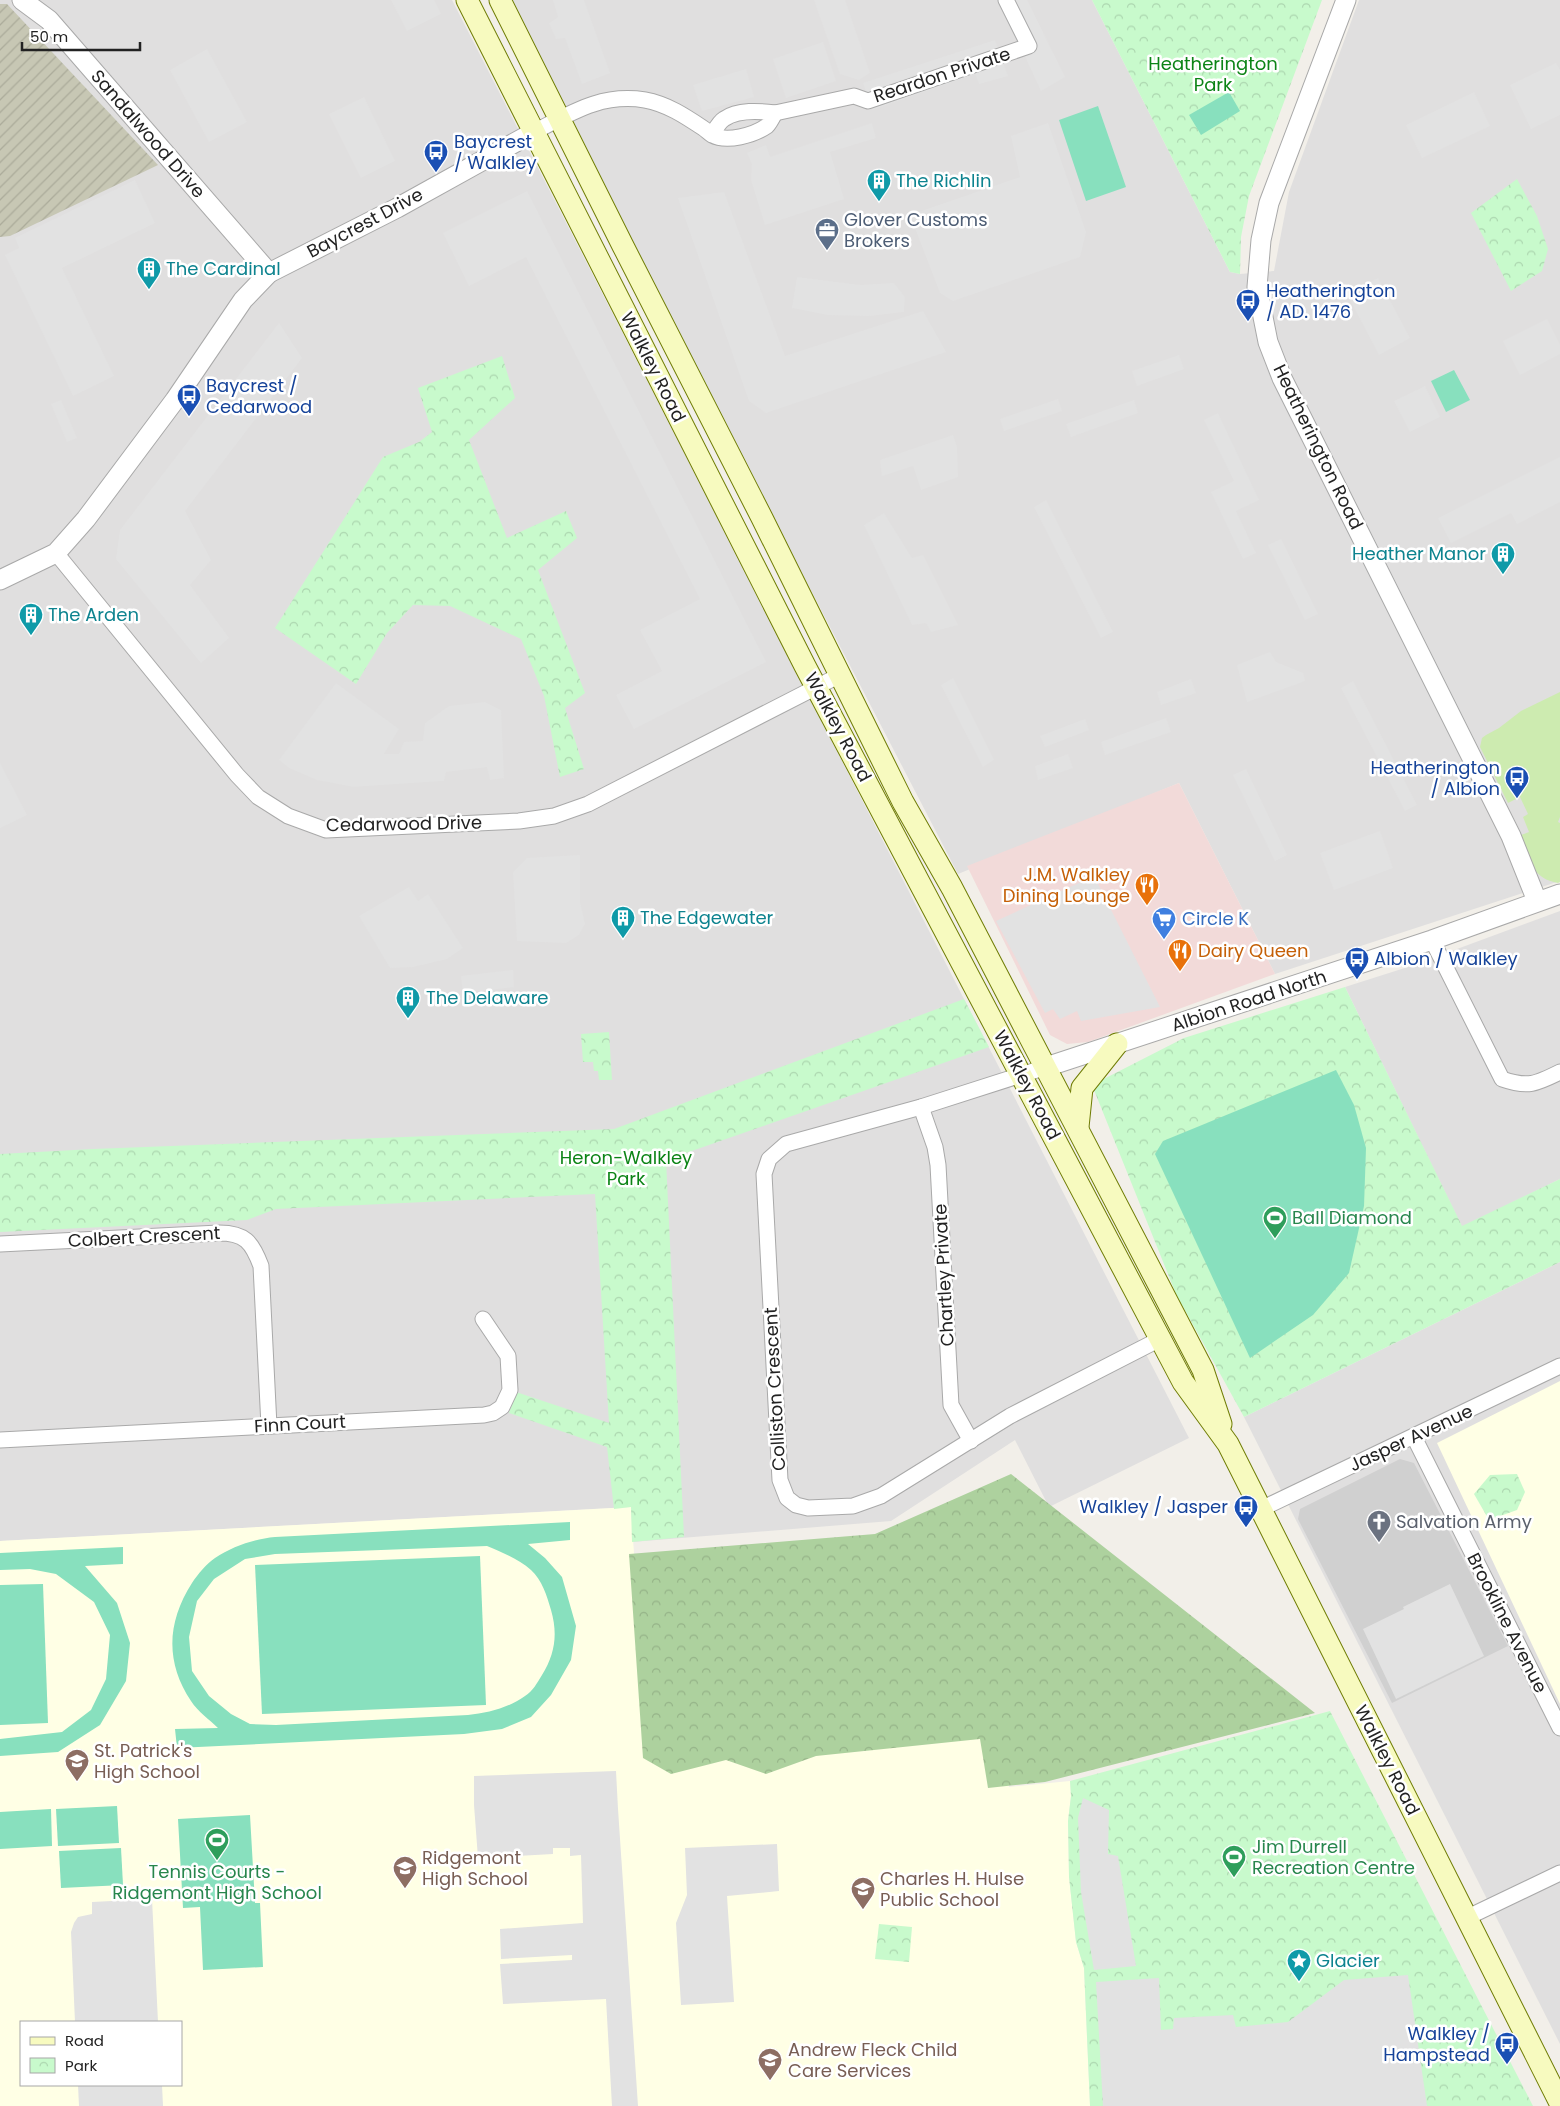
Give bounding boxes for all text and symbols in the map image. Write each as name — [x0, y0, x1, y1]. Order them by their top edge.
scale bar — [22, 20, 140, 52]
text: 50 m — [30, 26, 68, 47]
street label: Reardon Private — [870, 41, 1013, 108]
park label: Heatherington Park — [1148, 51, 1278, 97]
street label: Sandalwood Drive — [86, 64, 211, 203]
place label: Baycrest / Walkley — [454, 129, 537, 175]
bus stop icon: Baycrest / Walkley — [423, 139, 449, 173]
building icon: The Richlin — [866, 168, 892, 202]
place label: The Richlin — [896, 168, 991, 193]
street label: Baycrest Drive — [302, 181, 427, 264]
place label: Glover Customs Brokers — [844, 207, 988, 253]
office icon: Glover Customs Brokers — [814, 217, 840, 251]
building icon: The Cardinal — [136, 256, 162, 290]
place label: The Cardinal — [166, 256, 281, 281]
place label: Heatherington / AD. 1476 — [1266, 278, 1395, 324]
bus stop icon: Heatherington / AD. 1476 — [1235, 288, 1261, 322]
street label: Walkley Road — [615, 307, 692, 426]
street label: Heatherington Road — [1268, 360, 1369, 534]
place label: Baycrest / Cedarwood — [206, 373, 312, 419]
bus stop icon: Baycrest / Cedarwood — [176, 383, 202, 417]
place label: Heather Manor — [1352, 541, 1486, 566]
building icon: Heather Manor — [1490, 541, 1516, 575]
building icon: The Arden — [18, 602, 44, 636]
place label: The Arden — [48, 602, 139, 627]
street label: Walkley Road — [799, 668, 878, 786]
place label: Heatherington / Albion — [1371, 755, 1500, 801]
bus stop icon: Heatherington / Albion — [1504, 765, 1530, 799]
street label: Cedarwood Drive — [326, 810, 482, 837]
place label: J.M. Walkley Dining Lounge — [1003, 862, 1130, 908]
restaurant icon: J.M. Walkley Dining Lounge — [1134, 872, 1160, 906]
building icon: The Edgewater — [610, 905, 636, 939]
place label: The Edgewater — [640, 905, 774, 930]
supermarket icon: Circle K — [1151, 906, 1177, 940]
place label: Circle K — [1182, 906, 1249, 931]
restaurant icon: Dairy Queen — [1167, 938, 1193, 972]
place label: Dairy Queen — [1198, 938, 1309, 963]
bus stop icon: Albion / Walkley — [1344, 946, 1370, 980]
place label: Albion / Walkley — [1374, 946, 1518, 971]
street label: Albion Road North — [1168, 964, 1330, 1037]
building icon: The Delaware — [395, 985, 421, 1019]
place label: The Delaware — [426, 985, 549, 1010]
street label: Walkley Road — [988, 1026, 1067, 1144]
park label: Heron-Walkley Park — [560, 1145, 692, 1191]
street label: Chartley Private — [927, 1203, 960, 1347]
sports icon: Ball Diamond — [1262, 1205, 1288, 1239]
place label: Ball Diamond — [1292, 1205, 1412, 1230]
street label: Colbert Crescent — [67, 1220, 221, 1253]
street label: Colliston Crescent — [758, 1307, 791, 1471]
street label: Jasper Avenue — [1345, 1398, 1477, 1477]
street label: Finn Court — [254, 1409, 346, 1438]
place label: Walkley / Jasper — [1080, 1494, 1228, 1519]
bus stop icon: Walkley / Jasper — [1233, 1494, 1259, 1528]
church icon: Salvation Army — [1366, 1509, 1392, 1543]
place label: Salvation Army — [1396, 1509, 1532, 1534]
street label: Brookline Avenue — [1461, 1548, 1554, 1697]
street label: Walkley Road — [1349, 1700, 1426, 1819]
place label: St. Patrick's High School — [94, 1738, 200, 1784]
school or university icon: St. Patrick's High School — [64, 1748, 90, 1782]
sports icon: Tennis Courts - Ridgemont High School — [204, 1827, 230, 1861]
place label: Jim Durrell Recreation Centre — [1252, 1834, 1415, 1880]
sports icon: Jim Durrell Recreation Centre — [1221, 1844, 1247, 1878]
place label: Ridgemont High School — [422, 1845, 528, 1891]
school or university icon: Ridgemont High School — [392, 1855, 418, 1889]
place label: Tennis Courts - Ridgemont High School — [112, 1859, 322, 1905]
place label: Charles H. Hulse Public School — [880, 1866, 1024, 1912]
school or university icon: Charles H. Hulse Public School — [850, 1876, 876, 1910]
place icon: Glacier — [1286, 1948, 1312, 1982]
place label: Glacier — [1316, 1948, 1380, 1973]
legend — [20, 2021, 182, 2086]
place label: Walkley / Hampstead — [1383, 2021, 1490, 2067]
text: Road — [65, 2030, 104, 2051]
bus stop icon: Walkley / Hampstead — [1494, 2031, 1520, 2065]
place label: Andrew Fleck Child Care Services — [788, 2037, 957, 2083]
school or university icon: Andrew Fleck Child Care Services — [757, 2047, 783, 2081]
text: Park — [65, 2055, 97, 2076]

